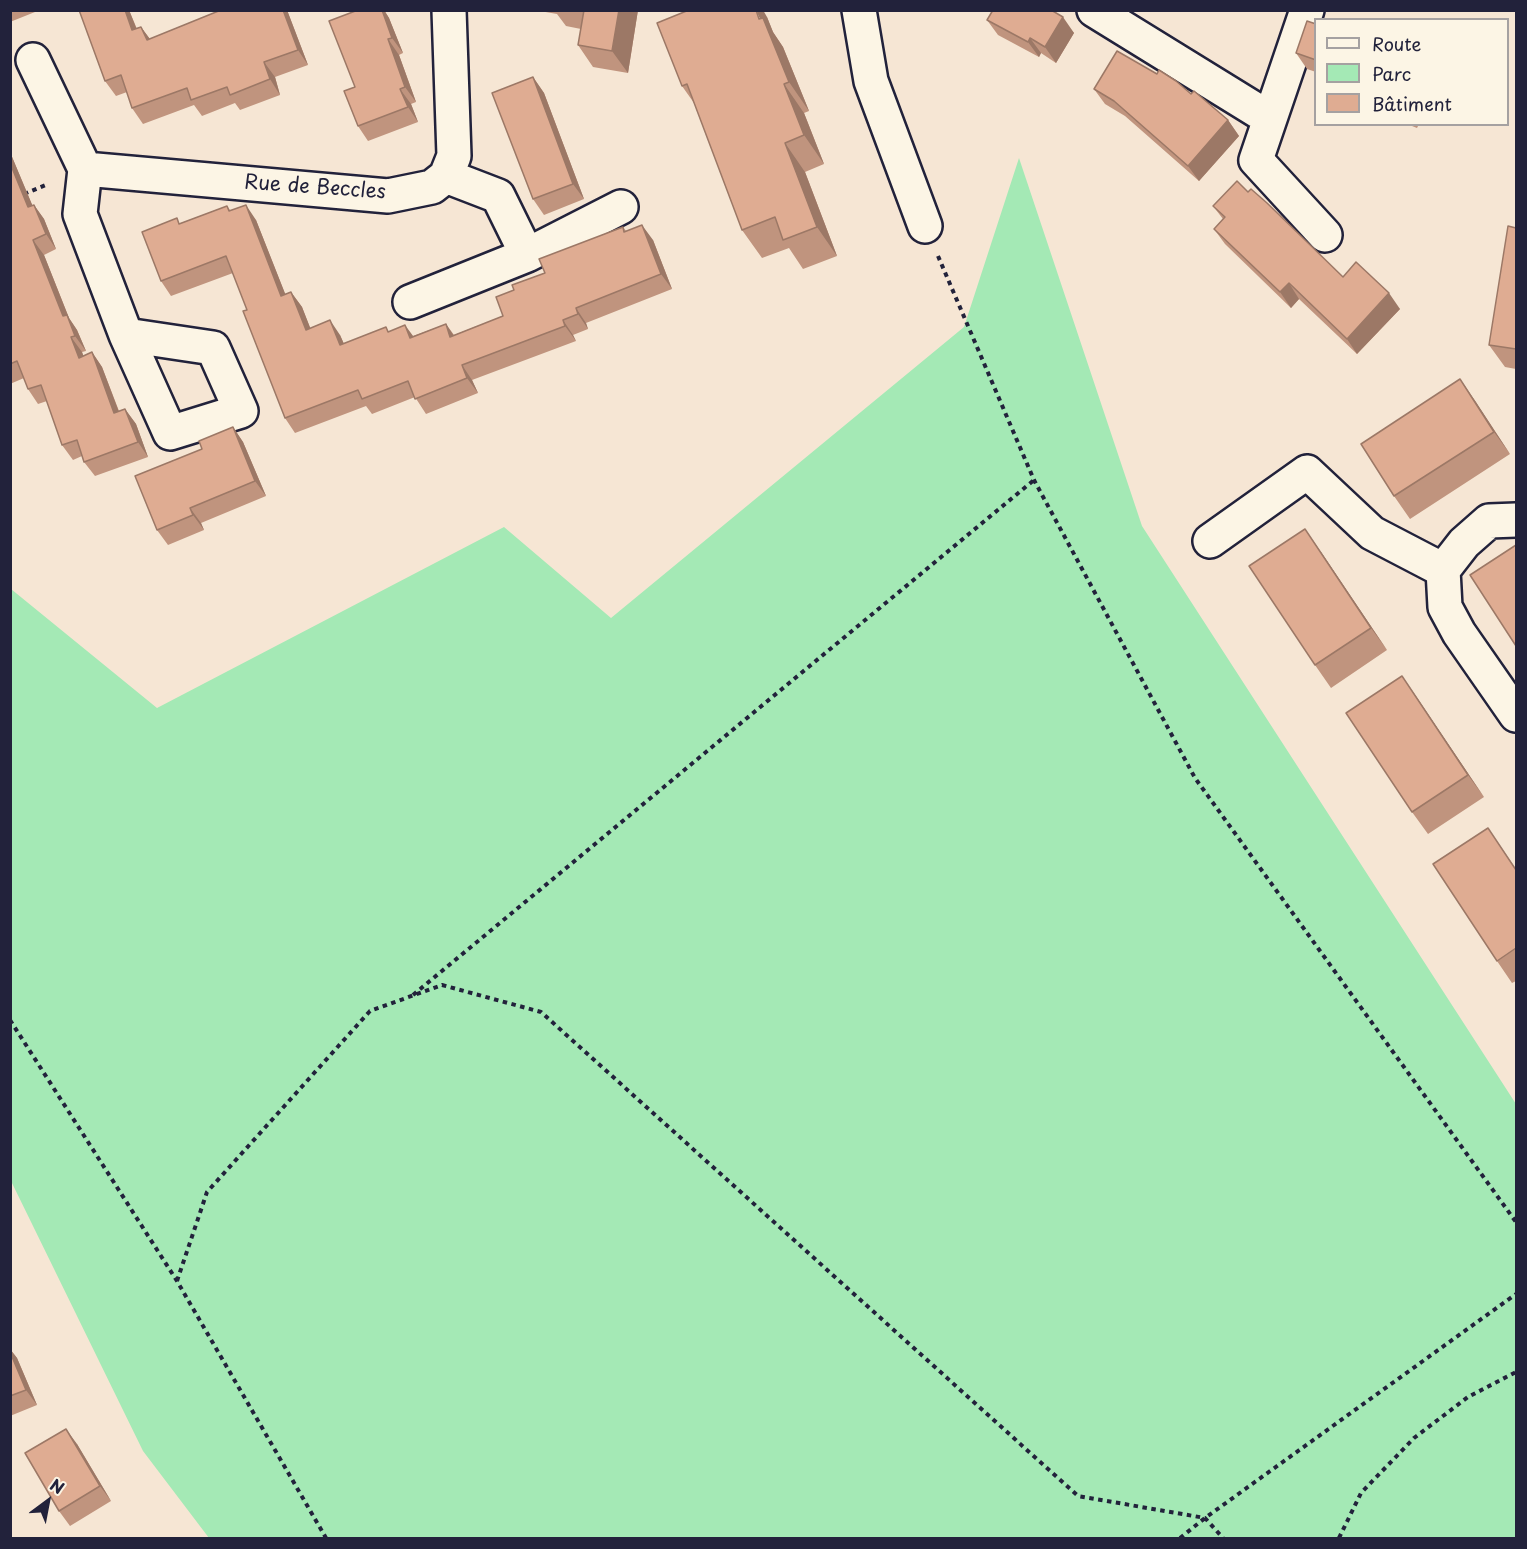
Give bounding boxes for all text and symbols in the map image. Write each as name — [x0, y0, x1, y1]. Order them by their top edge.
legend — [1314, 18, 1509, 126]
text: Route — [1372, 30, 1421, 57]
text: Parc — [1372, 60, 1411, 87]
text: Bâtiment — [1372, 90, 1452, 117]
street label: Rue de Beccles — [243, 171, 387, 205]
north arrow — [18, 1471, 78, 1531]
text: N — [46, 1472, 69, 1499]

